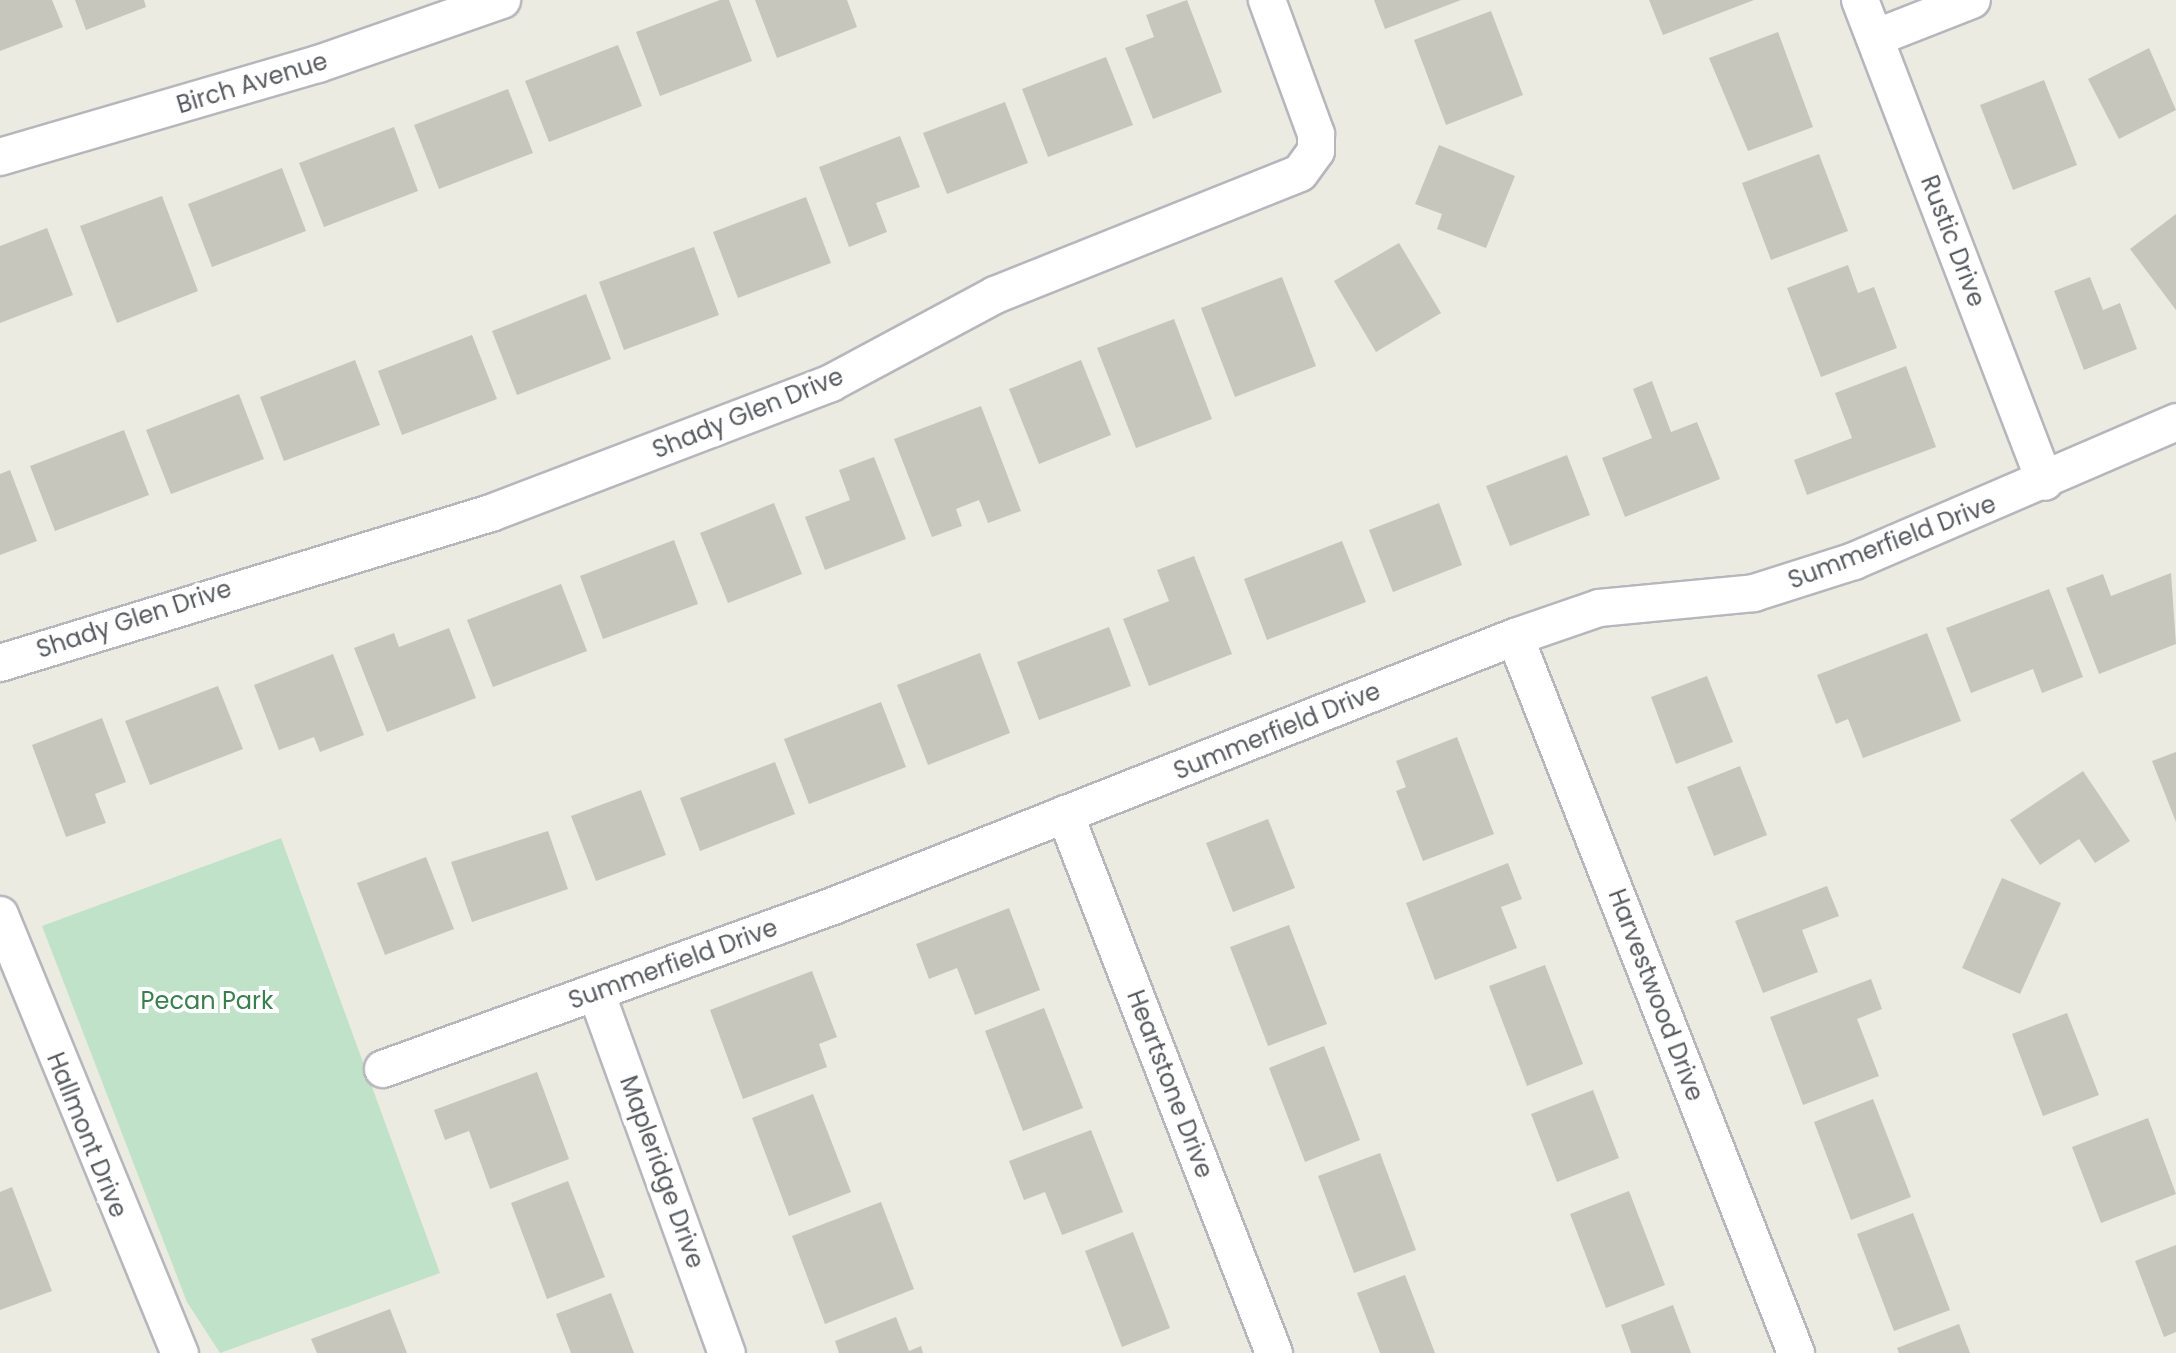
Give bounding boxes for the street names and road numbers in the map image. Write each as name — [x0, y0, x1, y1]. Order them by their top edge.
street label: Birch Avenue — [173, 46, 331, 120]
street label: Rustic Drive — [1915, 171, 1991, 311]
street label: Shady Glen Drive — [648, 362, 848, 464]
street label: Summerfield Drive — [1784, 489, 2000, 595]
street label: Shady Glen Drive — [33, 574, 235, 664]
street label: Summerfield Drive — [1170, 676, 1384, 786]
street label: Harvestwood Drive — [1602, 885, 1710, 1105]
street label: Summerfield Drive — [565, 913, 781, 1015]
street label: Heartstone Drive — [1121, 986, 1219, 1182]
street label: Hallmont Drive — [41, 1048, 133, 1222]
street label: Mapleridge Drive — [614, 1072, 710, 1272]

